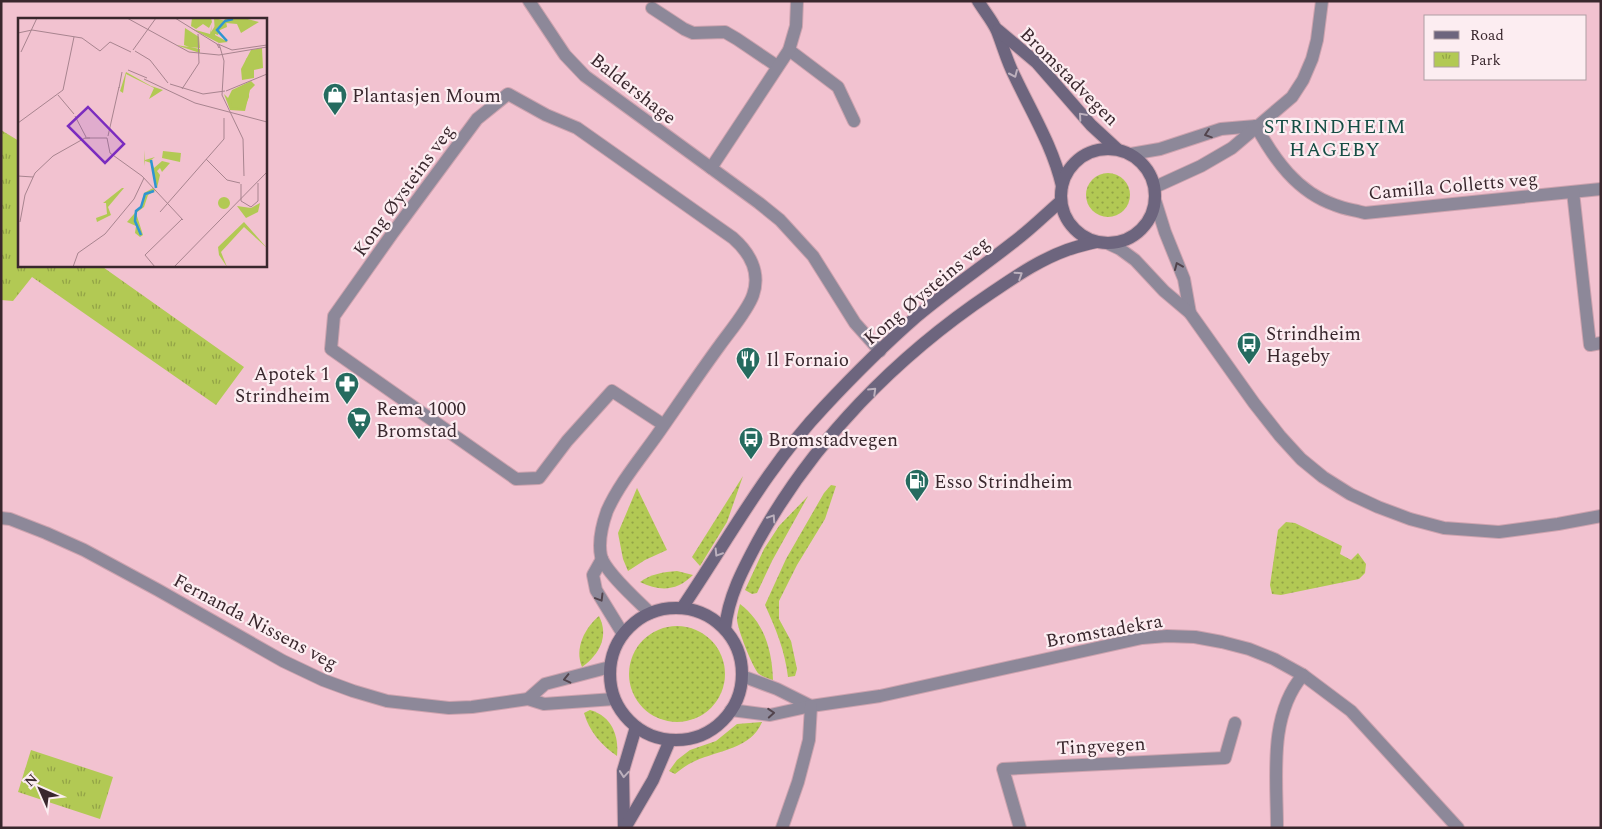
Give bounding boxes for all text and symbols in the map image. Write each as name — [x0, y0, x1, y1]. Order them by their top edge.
legend — [1424, 15, 1587, 80]
inset map — [18, 18, 266, 266]
street label: Bromstadvegen — [1013, 21, 1125, 133]
text: Road — [1470, 24, 1504, 47]
street label: Baldershage — [584, 46, 682, 132]
text: Park — [1470, 49, 1501, 72]
one-way arrow — [1007, 69, 1018, 78]
shop icon: Plantasjen Moum — [322, 82, 348, 116]
place label: Plantasjen Moum — [352, 82, 501, 111]
one-way arrow — [1079, 112, 1088, 121]
district label: STRINDHEIM HAGEBY — [1264, 112, 1406, 165]
street label: Kong Øysteins veg — [346, 119, 462, 263]
one-way arrow — [1204, 128, 1213, 138]
street label: Camilla Colletts veg — [1367, 165, 1539, 208]
street label: Kong Øysteins veg — [857, 230, 996, 353]
one-way arrow — [1174, 262, 1185, 271]
one-way arrow — [1013, 272, 1022, 281]
place label: Strindheim Hageby — [1266, 320, 1361, 371]
bus stop icon: Strindheim Hageby — [1236, 331, 1262, 365]
restaurant icon: Il Fornaio — [735, 346, 761, 380]
place label: Il Fornaio — [766, 346, 849, 375]
place label: Apotek 1 Strindheim — [235, 360, 330, 411]
pharmacy icon: Apotek 1 Strindheim — [334, 371, 360, 405]
one-way arrow — [867, 388, 876, 397]
place label: Rema 1000 Bromstad — [376, 395, 466, 446]
supermarket icon: Rema 1000 Bromstad — [346, 406, 372, 440]
bus stop icon: Bromstadvegen — [738, 426, 764, 460]
place label: Bromstadvegen — [768, 426, 898, 455]
fuel station icon: Esso Strindheim — [904, 468, 930, 502]
place label: Esso Strindheim — [934, 468, 1073, 497]
one-way arrow — [765, 514, 775, 523]
one-way arrow — [715, 547, 725, 556]
street label: Fernanda Nissens veg — [168, 567, 343, 678]
one-way arrow — [594, 592, 604, 601]
street label: Bromstadekra — [1044, 607, 1166, 656]
one-way arrow — [562, 673, 571, 684]
one-way arrow — [768, 708, 776, 719]
street label: Tingvegen — [1056, 730, 1146, 763]
north arrow — [15, 764, 65, 814]
text: N — [20, 769, 43, 792]
one-way arrow — [619, 771, 630, 779]

